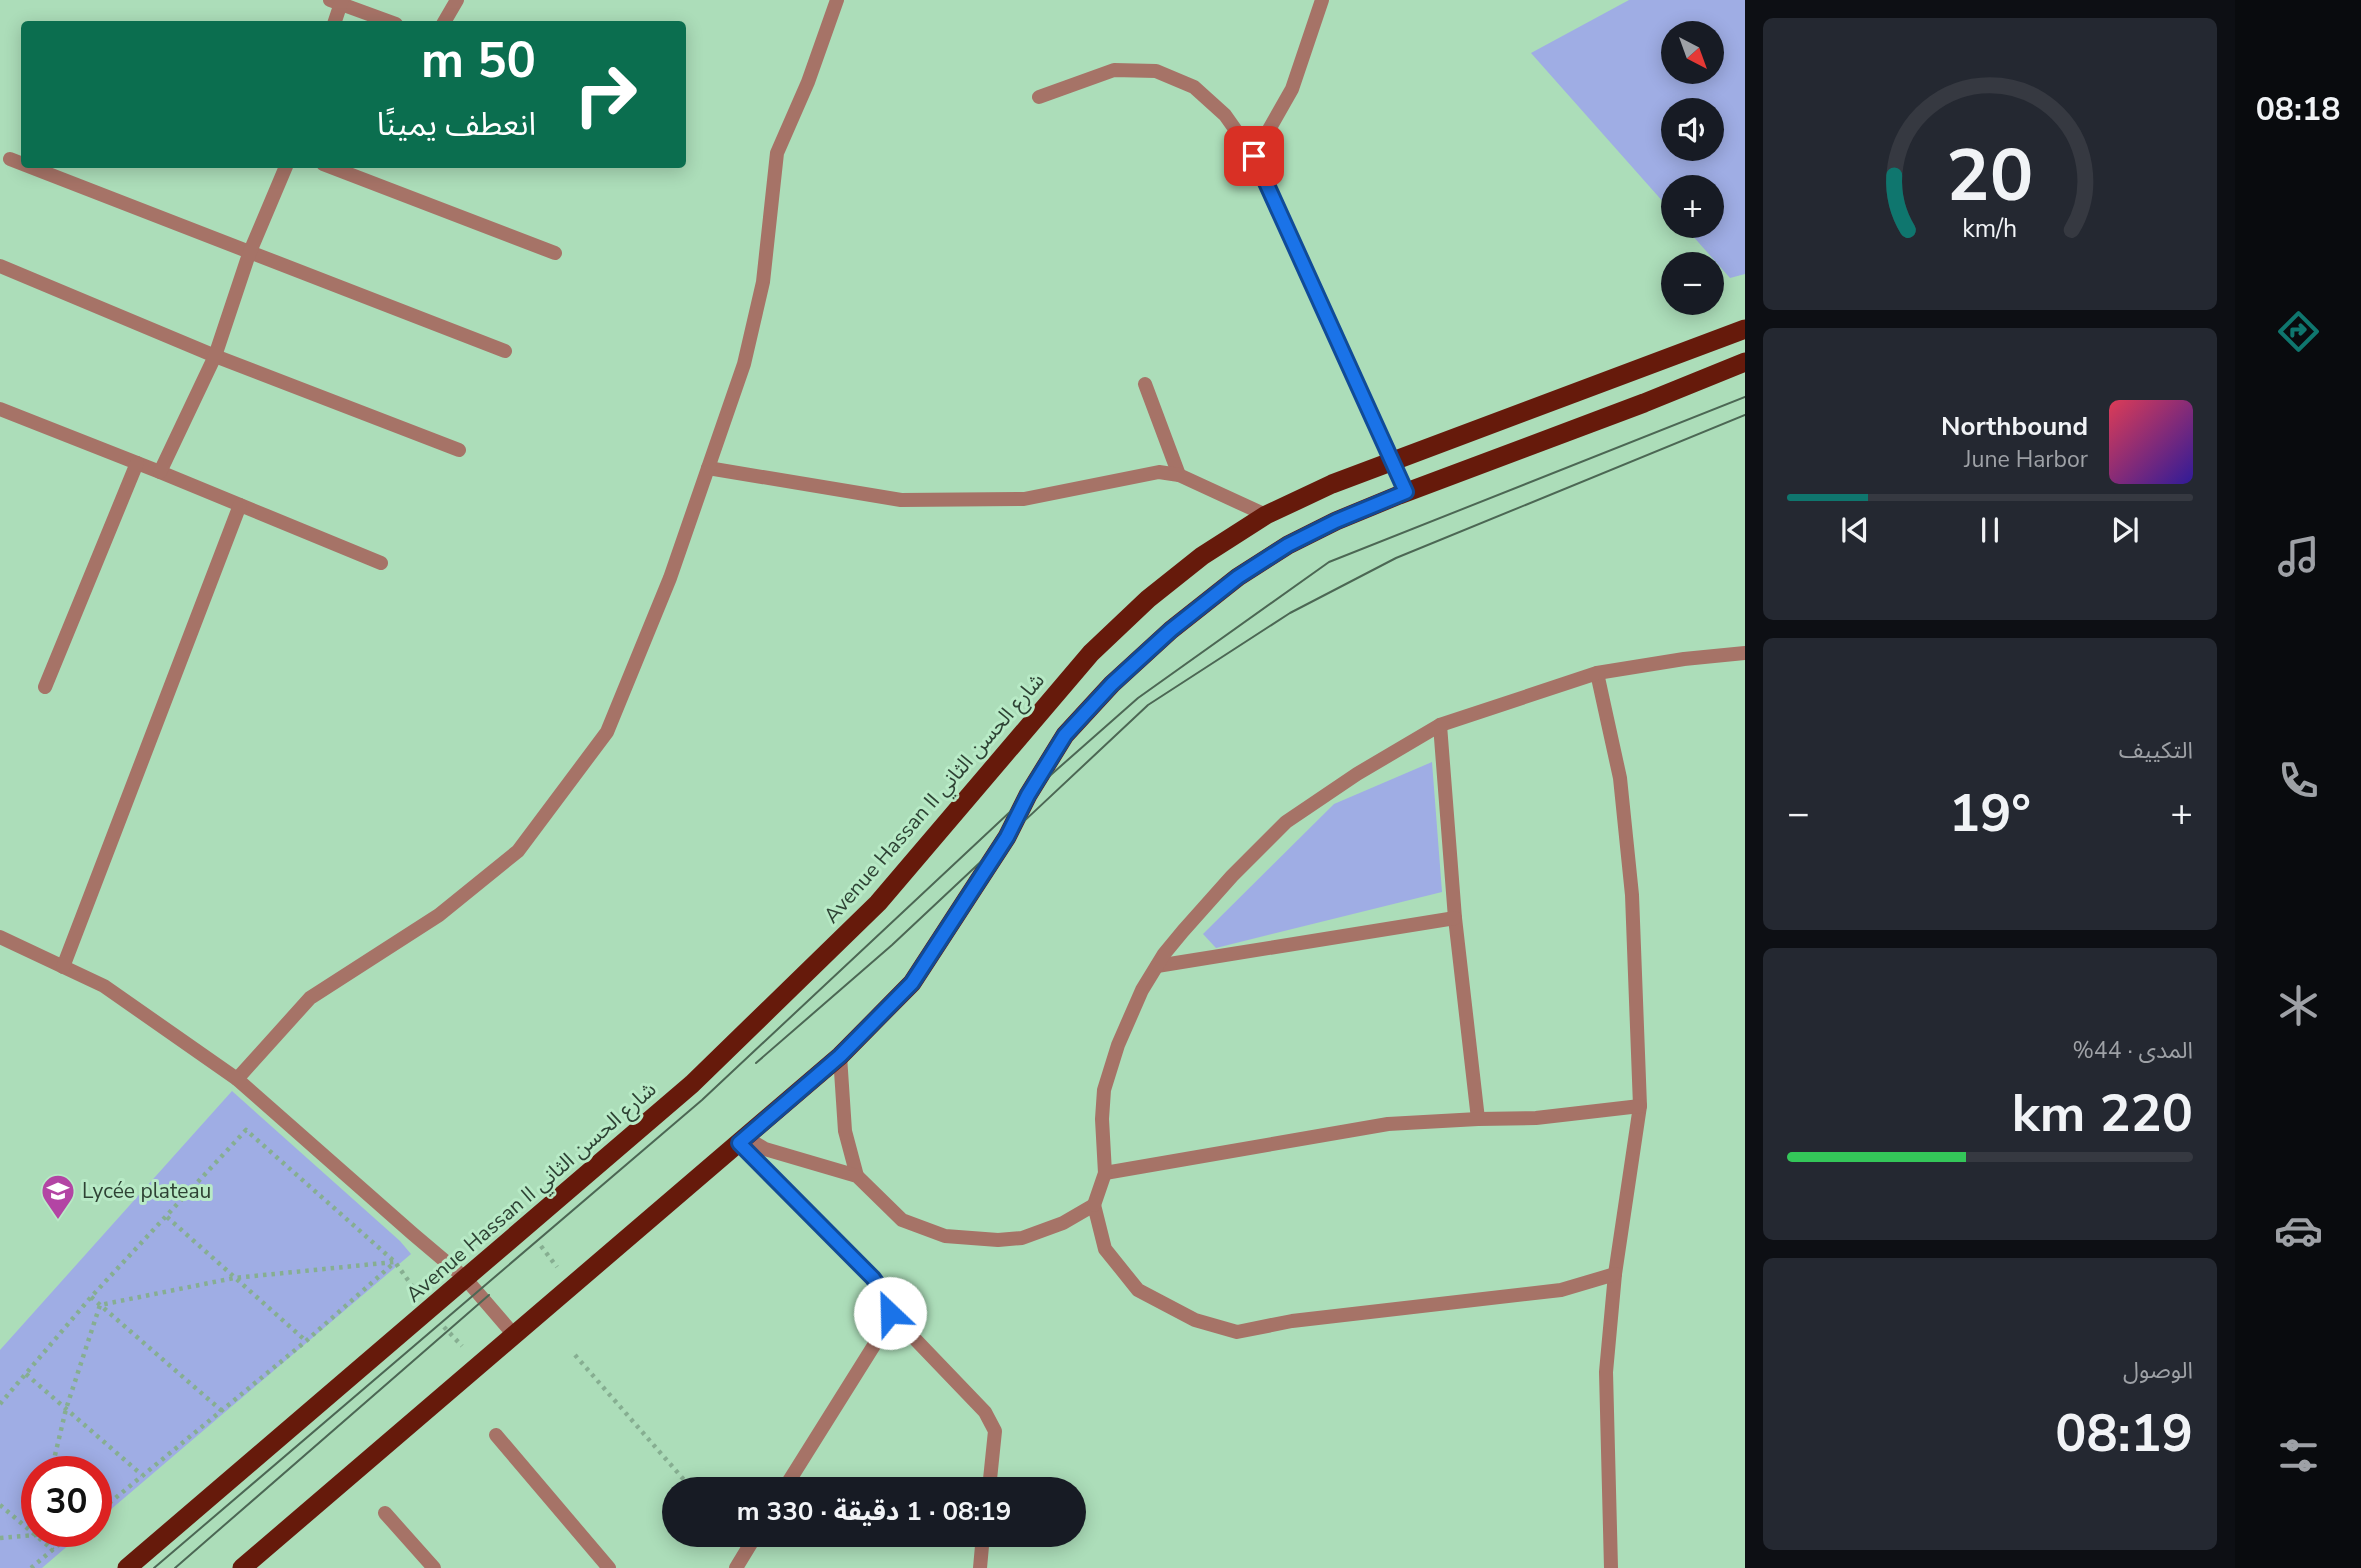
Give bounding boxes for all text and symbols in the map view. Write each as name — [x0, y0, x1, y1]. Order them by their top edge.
north arrow — [1661, 21, 1724, 84]
map controls — [1661, 21, 1724, 315]
text: 50 m — [421, 27, 536, 94]
icon: right — [560, 49, 651, 140]
text: 08:18 — [2256, 88, 2340, 131]
button: sound — [1661, 98, 1724, 161]
text: انعطف يمينًا — [377, 103, 536, 146]
pin — [1224, 126, 1284, 186]
text: 20 — [1946, 126, 2034, 226]
icon: arrive — [1235, 137, 1273, 175]
button: + — [1661, 175, 1724, 238]
text: km/h — [1962, 212, 2018, 246]
button: − — [1661, 252, 1724, 315]
icon: directions — [2274, 307, 2323, 356]
text: Northbound — [1941, 409, 2088, 444]
text: June Harbor — [1964, 444, 2088, 475]
icon: previous — [1836, 511, 1874, 549]
icon: pause — [1971, 511, 2009, 549]
icon: next — [2106, 511, 2144, 549]
icon: music — [2274, 532, 2323, 581]
street label: Avenue Hassan II شارع الحسن الثاني — [817, 667, 1052, 930]
text: التكييف — [2119, 735, 2193, 766]
icon: phone — [2274, 756, 2323, 805]
text: 19° — [1949, 778, 2031, 849]
text: − — [1787, 788, 1810, 839]
text: + — [2170, 788, 2193, 839]
icon: climate — [2274, 981, 2323, 1030]
text: المدى · 44% — [2072, 1035, 2193, 1066]
street label: Avenue Hassan II شارع الحسن الثاني — [400, 1075, 663, 1310]
text: 220 km — [2012, 1078, 2193, 1149]
school or university icon: Lycée plateau — [39, 1172, 77, 1221]
place label: Lycée plateau — [82, 1177, 211, 1205]
icon: car — [2274, 1206, 2323, 1255]
position arrow — [853, 1276, 927, 1350]
text: الوصول — [2123, 1355, 2193, 1386]
text: 08:19 — [2055, 1398, 2193, 1469]
icon: filters — [2274, 1431, 2323, 1480]
speed limit sign: 30 — [21, 1456, 112, 1547]
text: 08:19 · 1 دقيقة · 330 m — [737, 1494, 1011, 1529]

